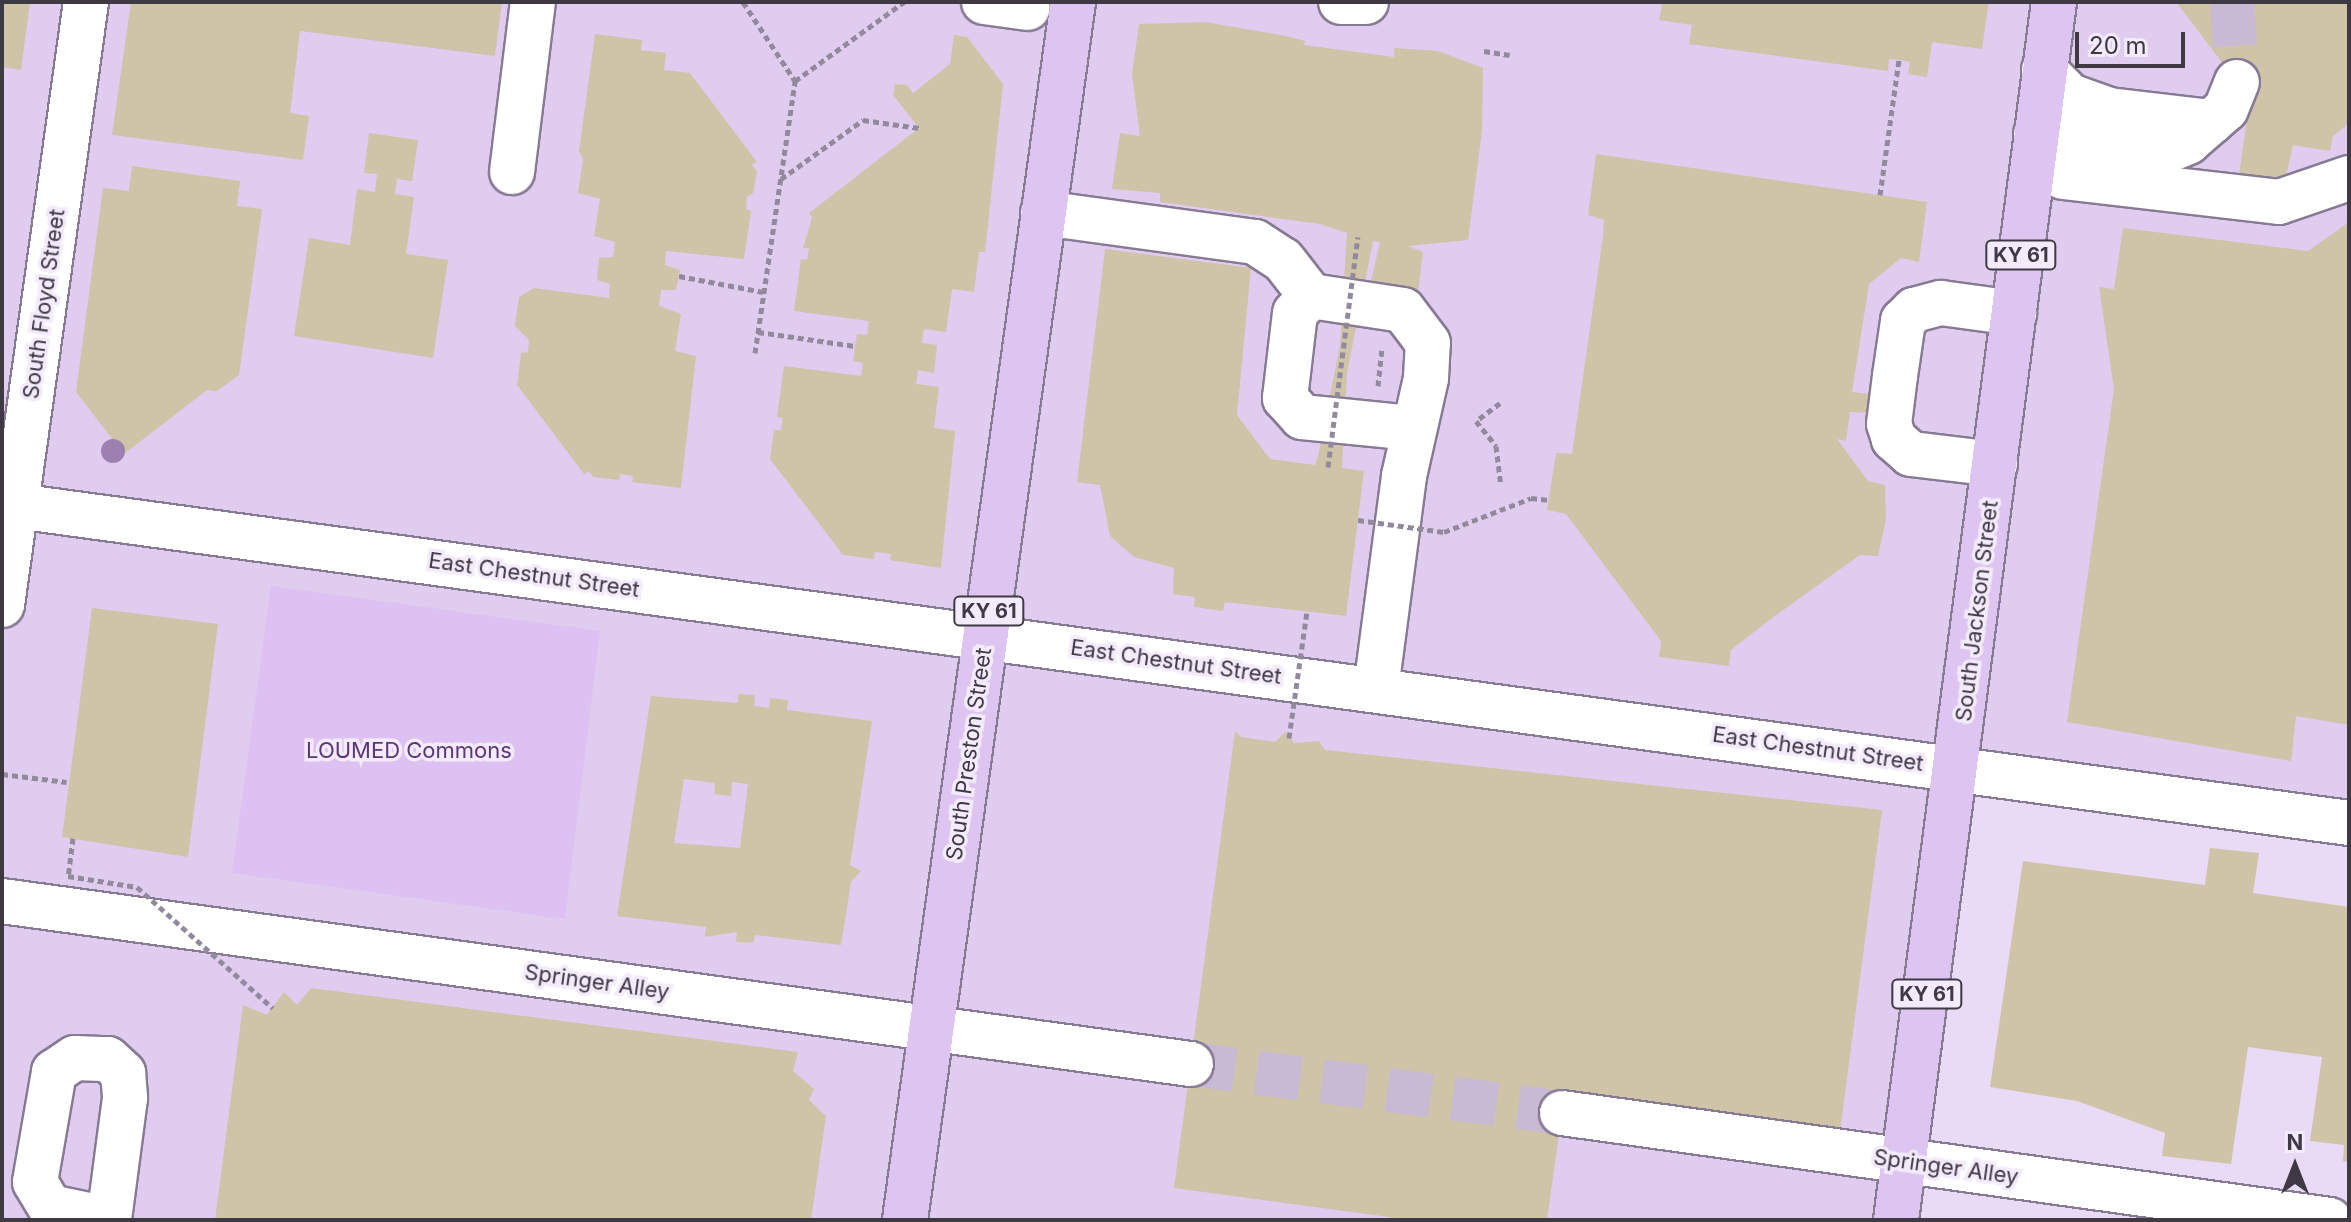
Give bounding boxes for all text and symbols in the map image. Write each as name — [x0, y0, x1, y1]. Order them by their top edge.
scale bar — [2079, 16, 2189, 66]
text: 20 m — [2089, 31, 2147, 60]
street label: South Floyd Street — [18, 207, 70, 401]
road number: KY 61 — [1985, 239, 2057, 271]
street label: South Jackson Street — [1950, 499, 2004, 723]
street label: East Chestnut Street — [427, 547, 641, 603]
road number: KY 61 — [953, 595, 1025, 627]
street label: East Chestnut Street — [1069, 634, 1283, 690]
street label: South Preston Street — [941, 646, 997, 862]
street label: East Chestnut Street — [1711, 721, 1925, 777]
park label: LOUMED Commons — [306, 738, 512, 764]
street label: Springer Alley — [523, 959, 671, 1005]
road number: KY 61 — [1891, 978, 1963, 1010]
north arrow — [2255, 1126, 2335, 1206]
text: N — [2287, 1129, 2303, 1155]
street label: Springer Alley — [1872, 1144, 2020, 1190]

